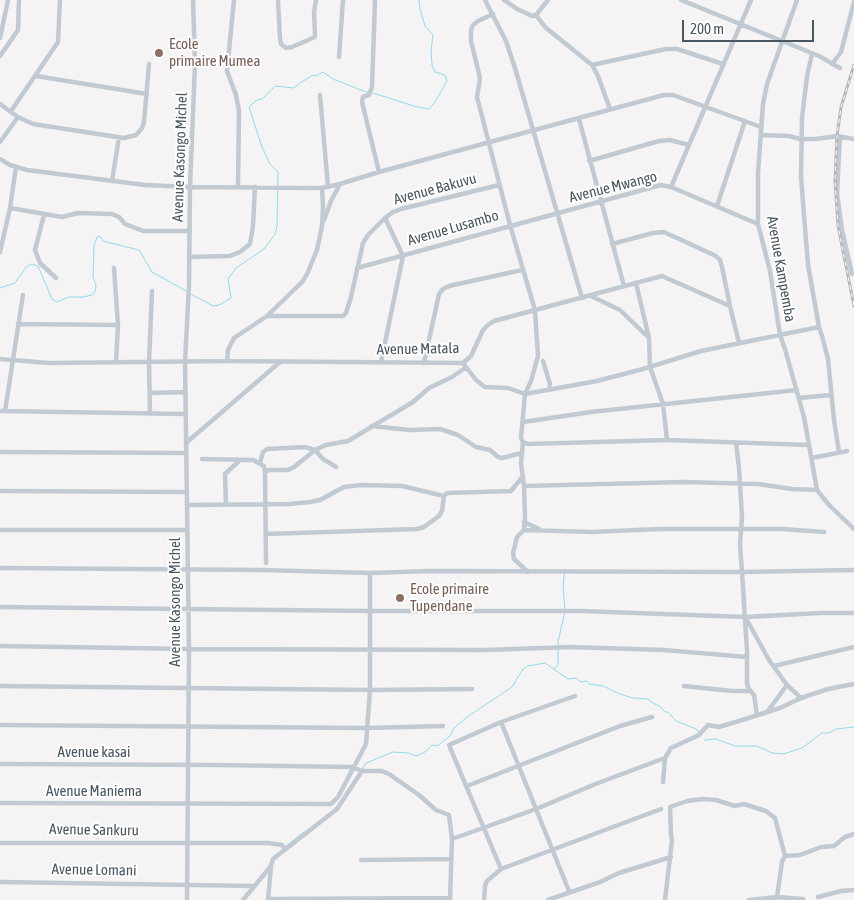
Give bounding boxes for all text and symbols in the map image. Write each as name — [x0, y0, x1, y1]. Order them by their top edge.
scale bar — [684, 10, 816, 42]
text: 200 m — [690, 20, 724, 37]
place label: Ecole primaire Mumea — [169, 35, 260, 70]
marker: Ecole primaire Mumea — [153, 47, 165, 59]
street label: Avenue Kasongo Michel — [169, 92, 191, 222]
street label: Avenue Mwango — [567, 167, 659, 207]
street label: Avenue Bakuvu — [392, 169, 478, 209]
street label: Avenue Lusambo — [405, 206, 501, 250]
street label: Avenue Kampemba — [763, 215, 799, 323]
street label: Avenue Matala — [376, 339, 460, 359]
street label: Avenue Kasongo Michel — [166, 537, 184, 667]
place label: Ecole primaire Tupendane — [410, 580, 489, 615]
marker: Ecole primaire Tupendane — [394, 592, 406, 604]
street label: Avenue kasai — [58, 743, 130, 761]
street label: Avenue Maniema — [46, 782, 142, 800]
street label: Avenue Sankuru — [49, 820, 139, 840]
street label: Avenue Lomani — [51, 860, 137, 880]

